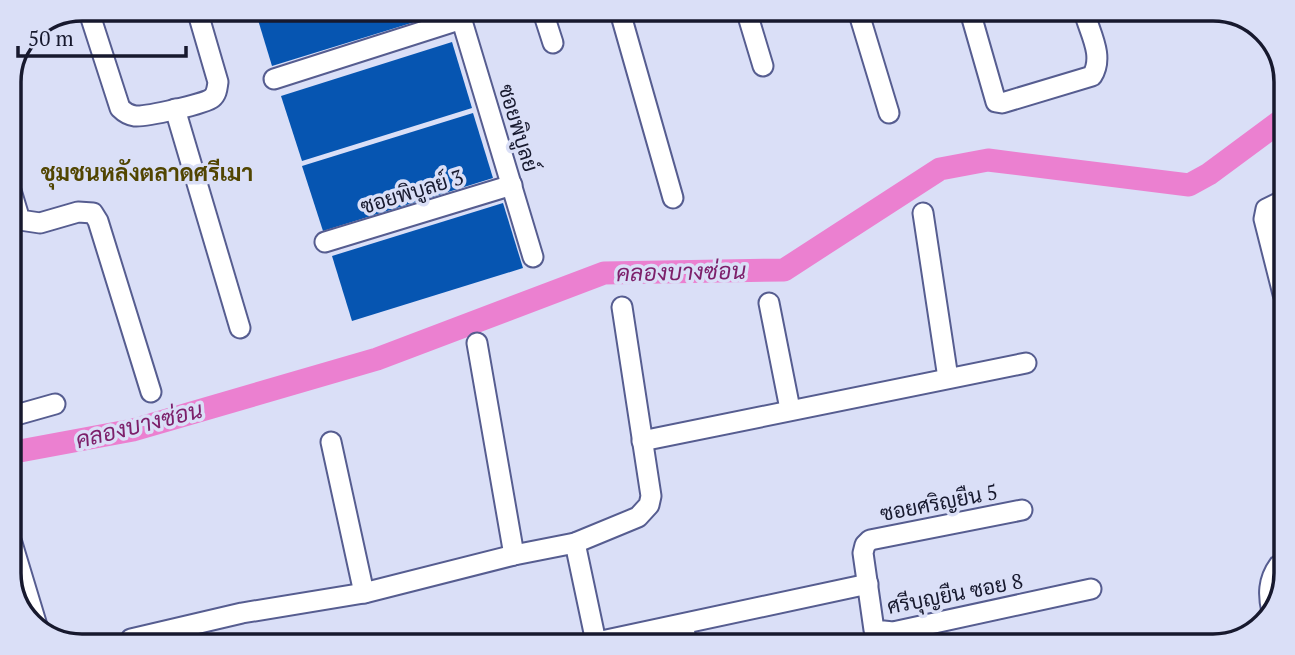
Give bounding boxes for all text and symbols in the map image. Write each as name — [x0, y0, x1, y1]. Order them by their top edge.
scale bar — [18, 14, 186, 58]
text: 50 m — [28, 24, 74, 52]
street label: ซอยพิบูลย์ — [490, 81, 546, 175]
district label: ชุมชนหลังตลาดศรีเมา — [41, 157, 253, 190]
street label: ซอยพิบูลย์ 3 — [357, 162, 467, 222]
water label: คลองบางซ่อน — [616, 255, 747, 288]
water label: คลองบางซ่อน — [72, 394, 206, 455]
street label: ซอยศริญยืน 5 — [878, 477, 1000, 527]
street label: ศรีบุญยืน ซอย 8 — [884, 566, 1025, 621]

